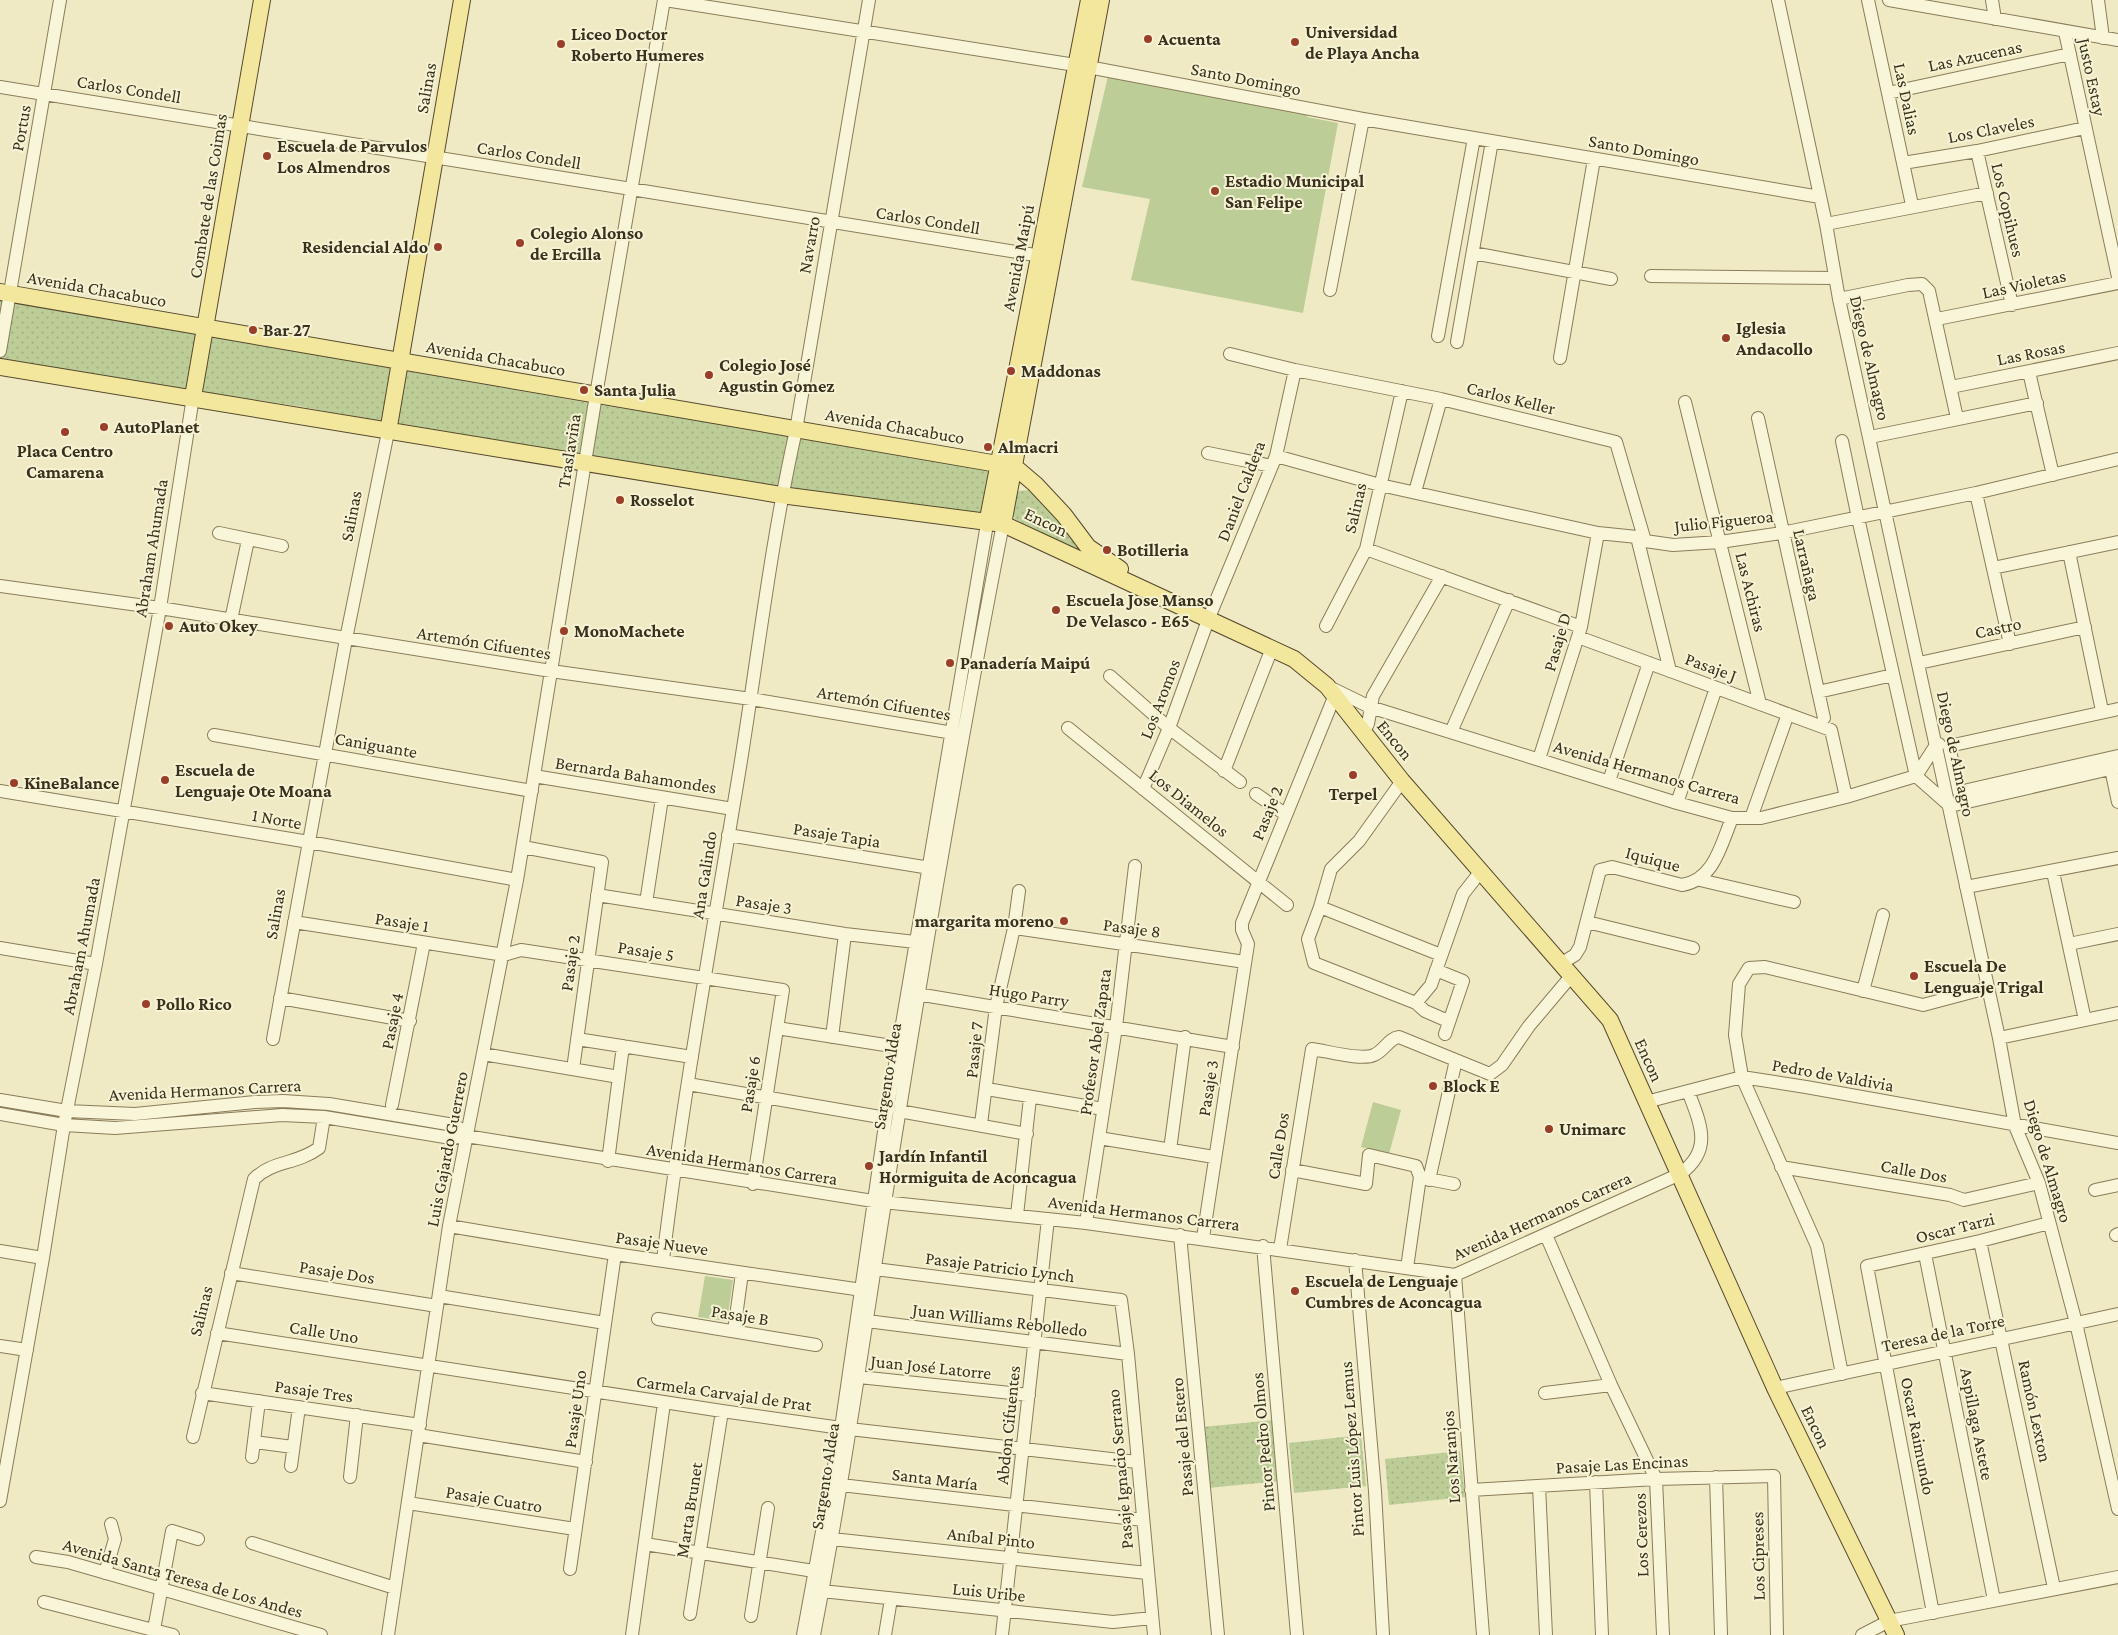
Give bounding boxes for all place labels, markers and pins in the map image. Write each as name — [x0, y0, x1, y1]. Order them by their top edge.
place label: Universidad de Playa Ancha — [1305, 22, 1420, 63]
place label: Liceo Doctor Roberto Humeres — [571, 24, 704, 65]
place label: Acuenta — [1157, 29, 1221, 49]
marker: Acuenta — [1142, 33, 1154, 45]
marker: Universidad de Playa Ancha — [1289, 36, 1301, 48]
marker: Liceo Doctor Roberto Humeres — [555, 38, 567, 50]
place label: Escuela de Parvulos Los Almendros — [277, 136, 427, 177]
marker: Escuela de Parvulos Los Almendros — [261, 150, 273, 162]
place label: Estadio Municipal San Felipe — [1225, 171, 1364, 212]
marker: Estadio Municipal San Felipe — [1209, 185, 1221, 197]
place label: Colegio Alonso de Ercilla — [530, 223, 643, 264]
place label: Residencial Aldo — [302, 237, 428, 257]
marker: Colegio Alonso de Ercilla — [514, 237, 526, 249]
marker: Residencial Aldo — [432, 241, 444, 253]
place label: Iglesia Andacollo — [1735, 318, 1813, 359]
place label: Bar 27 — [263, 320, 311, 340]
marker: Bar 27 — [247, 324, 259, 336]
marker: Iglesia Andacollo — [1720, 332, 1732, 344]
place label: Colegio José Agustin Gomez — [718, 355, 835, 396]
place label: Maddonas — [1021, 361, 1101, 381]
marker: Maddonas — [1005, 365, 1017, 377]
marker: Colegio José Agustin Gomez — [703, 369, 715, 381]
place label: Santa Julia — [594, 380, 676, 400]
marker: Santa Julia — [578, 384, 590, 396]
place label: AutoPlanet — [113, 417, 200, 437]
marker: AutoPlanet — [98, 421, 110, 433]
marker: Placa Centro Camarena — [59, 426, 71, 438]
place label: Almacri — [997, 437, 1059, 457]
place label: Placa Centro Camarena — [17, 441, 113, 482]
marker: Almacri — [982, 441, 994, 453]
place label: Rosselot — [630, 490, 695, 510]
marker: Rosselot — [614, 494, 626, 506]
place label: Botilleria — [1117, 540, 1189, 560]
marker: Botilleria — [1101, 544, 1113, 556]
place label: Escuela Jose Manso De Velasco - E65 — [1066, 590, 1214, 631]
marker: Escuela Jose Manso De Velasco - E65 — [1050, 604, 1062, 616]
place label: Auto Okey — [178, 616, 258, 636]
marker: Auto Okey — [163, 620, 175, 632]
place label: MonoMachete — [574, 621, 685, 641]
marker: MonoMachete — [558, 625, 570, 637]
place label: Panadería Maipú — [960, 653, 1091, 673]
marker: Panadería Maipú — [944, 657, 956, 669]
place label: Escuela de Lenguaje Ote Moana — [175, 760, 332, 802]
marker: Terpel — [1347, 769, 1359, 781]
place label: KineBalance — [24, 773, 119, 793]
marker: Escuela de Lenguaje Ote Moana — [159, 774, 171, 786]
marker: KineBalance — [8, 777, 20, 789]
place label: Terpel — [1328, 784, 1378, 804]
place label: margarita moreno — [915, 911, 1054, 931]
marker: margarita moreno — [1058, 915, 1070, 927]
place label: Escuela De Lenguaje Trigal — [1924, 956, 2044, 998]
marker: Escuela De Lenguaje Trigal — [1908, 970, 1920, 982]
place label: Pollo Rico — [156, 994, 232, 1014]
marker: Pollo Rico — [140, 998, 152, 1010]
place label: Block E — [1443, 1076, 1500, 1096]
marker: Block E — [1427, 1080, 1439, 1092]
place label: Unimarc — [1559, 1119, 1626, 1139]
marker: Unimarc — [1543, 1123, 1555, 1135]
place label: Jardín Infantil Hormiguita de Aconcagua — [877, 1146, 1077, 1187]
marker: Jardín Infantil Hormiguita de Aconcagua — [863, 1160, 875, 1172]
place label: Escuela de Lenguaje Cumbres de Aconcagua — [1305, 1271, 1482, 1312]
marker: Escuela de Lenguaje Cumbres de Aconcagua — [1289, 1285, 1301, 1297]

